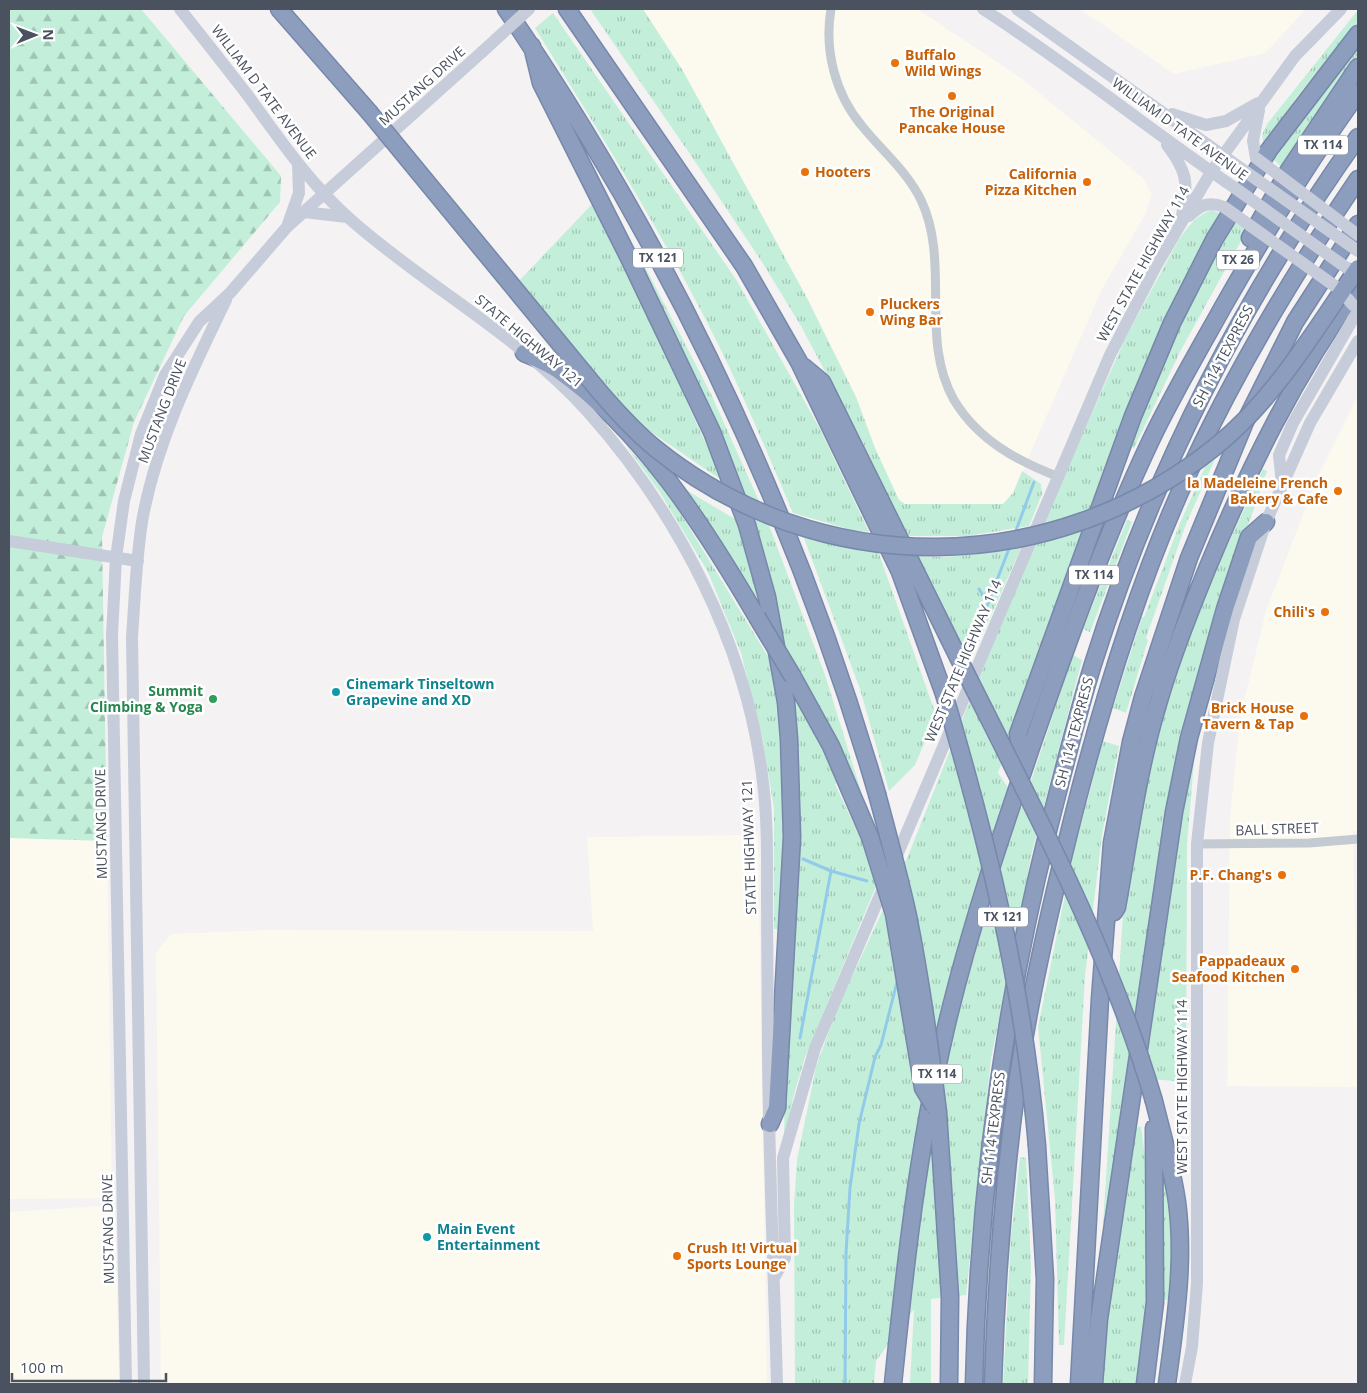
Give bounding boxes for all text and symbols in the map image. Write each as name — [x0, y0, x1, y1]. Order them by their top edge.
north arrow — [10, 10, 60, 60]
street label: WILLIAM D TATE AVENUE — [208, 21, 321, 163]
text: N — [39, 29, 58, 41]
street label: MUSTANG DRIVE — [374, 42, 469, 130]
place label: Buffalo Wild Wings — [905, 45, 981, 80]
marker: Buffalo Wild Wings — [889, 57, 901, 69]
street label: WILLIAM D TATE AVENUE — [1109, 73, 1252, 184]
marker: The Original Pancake House — [946, 90, 958, 102]
place label: The Original Pancake House — [899, 102, 1005, 137]
road number: TX 114 — [1298, 136, 1348, 154]
place label: Hooters — [815, 162, 871, 181]
place label: California Pizza Kitchen — [985, 164, 1077, 199]
marker: Hooters — [799, 166, 811, 178]
marker: California Pizza Kitchen — [1081, 176, 1093, 188]
street label: WEST STATE HIGHWAY 114 — [1092, 183, 1193, 345]
road number: TX 121 — [633, 248, 683, 268]
road number: TX 26 — [1217, 250, 1259, 270]
street label: STATE HIGHWAY 121 — [471, 290, 587, 391]
place label: Pluckers Wing Bar — [880, 294, 943, 329]
street label: SH 114 TEXPRESS — [1188, 301, 1257, 410]
marker: Pluckers Wing Bar — [864, 306, 876, 318]
street label: MUSTANG DRIVE — [133, 356, 190, 466]
place label: la Madeleine French Bakery & Cafe — [1187, 473, 1328, 508]
marker: la Madeleine French Bakery & Cafe — [1332, 485, 1344, 497]
road number: TX 114 — [1069, 566, 1119, 584]
street label: WEST STATE HIGHWAY 114 — [920, 577, 1005, 745]
place label: Chili's — [1273, 602, 1315, 621]
marker: Chili's — [1319, 606, 1331, 618]
place label: Cinemark Tinseltown Grapevine and XD — [346, 674, 495, 709]
street label: SH 114 TEXPRESS — [1050, 675, 1097, 789]
place label: Summit Climbing & Yoga — [90, 681, 203, 716]
marker: Cinemark Tinseltown Grapevine and XD — [330, 686, 342, 698]
marker: Summit Climbing & Yoga — [207, 693, 219, 705]
place label: Brick House Tavern & Tap — [1202, 698, 1294, 733]
marker: Brick House Tavern & Tap — [1298, 710, 1310, 722]
street label: MUSTANG DRIVE — [90, 769, 111, 879]
street label: STATE HIGHWAY 121 — [737, 779, 760, 915]
street label: BALL STREET — [1235, 818, 1319, 839]
place label: P.F. Chang's — [1190, 865, 1272, 884]
marker: P.F. Chang's — [1276, 869, 1288, 881]
road number: TX 121 — [978, 908, 1028, 926]
place label: Pappadeaux Seafood Kitchen — [1172, 951, 1286, 986]
marker: Pappadeaux Seafood Kitchen — [1289, 963, 1301, 975]
street label: WEST STATE HIGHWAY 114 — [1172, 999, 1191, 1175]
road number: TX 114 — [912, 1064, 962, 1084]
street label: SH 114 TEXPRESS — [976, 1071, 1009, 1185]
street label: MUSTANG DRIVE — [97, 1174, 118, 1284]
place label: Main Event Entertainment — [437, 1219, 540, 1254]
marker: Main Event Entertainment — [421, 1231, 433, 1243]
place label: Crush It! Virtual Sports Lounge — [687, 1238, 797, 1273]
marker: Crush It! Virtual Sports Lounge — [671, 1250, 683, 1262]
scale bar — [12, 1350, 166, 1382]
text: 100 m — [20, 1357, 64, 1377]

